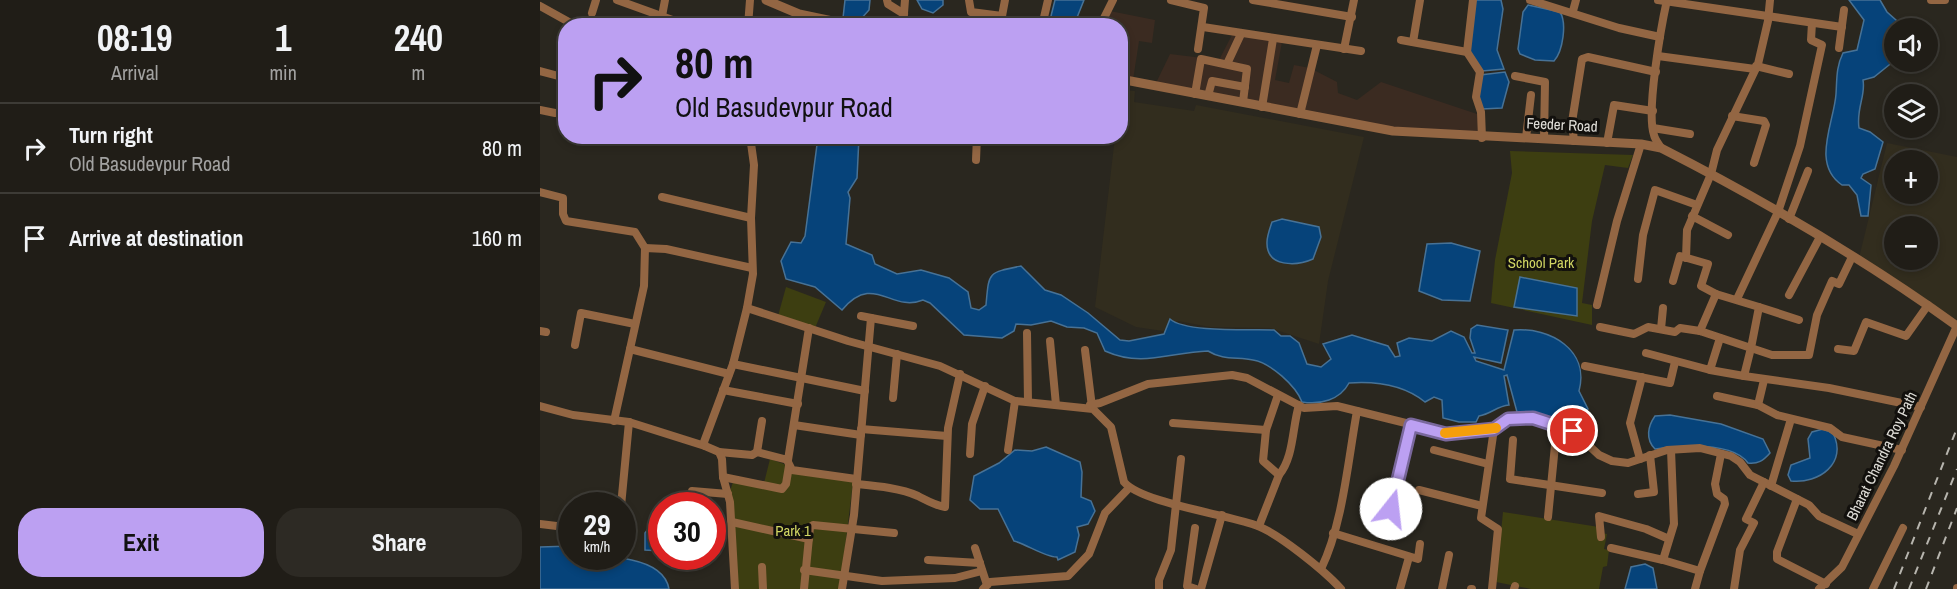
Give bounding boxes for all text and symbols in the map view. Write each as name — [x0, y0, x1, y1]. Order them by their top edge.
text: 08:19 — [97, 14, 172, 62]
text: 1 — [275, 14, 291, 62]
text: 240 — [394, 14, 443, 62]
map controls — [1884, 18, 1938, 270]
button: sound — [1884, 18, 1938, 72]
text: 80 m — [675, 35, 754, 91]
icon: right — [576, 42, 654, 120]
text: Arrival — [111, 59, 158, 86]
text: min — [269, 59, 297, 86]
text: m — [412, 59, 425, 86]
button: layers — [1884, 84, 1938, 138]
text: Old Basudevpur Road — [675, 89, 893, 125]
street label: Feeder Road — [1526, 112, 1598, 137]
text: Turn right — [69, 120, 153, 150]
icon: right — [18, 132, 51, 165]
text: 80 m — [482, 133, 522, 163]
text: Old Basudevpur Road — [69, 150, 230, 177]
button: + — [1884, 150, 1938, 204]
button: − — [1884, 216, 1938, 270]
icon: arrive — [18, 222, 51, 255]
text: Arrive at destination — [69, 223, 243, 253]
text: 160 m — [472, 223, 522, 253]
park label: School Park — [1508, 252, 1575, 273]
street label: Bharat Chandra Roy Path — [1841, 388, 1922, 524]
pin — [1547, 405, 1598, 456]
icon: arrive — [1556, 414, 1589, 447]
position arrow — [1359, 477, 1423, 541]
speed limit sign: 30 — [648, 492, 726, 570]
text: 29 — [583, 504, 611, 544]
button: Exit — [18, 508, 264, 577]
button: Share — [276, 508, 522, 577]
park label: Park 1 — [775, 520, 811, 541]
text: km/h — [584, 536, 610, 557]

